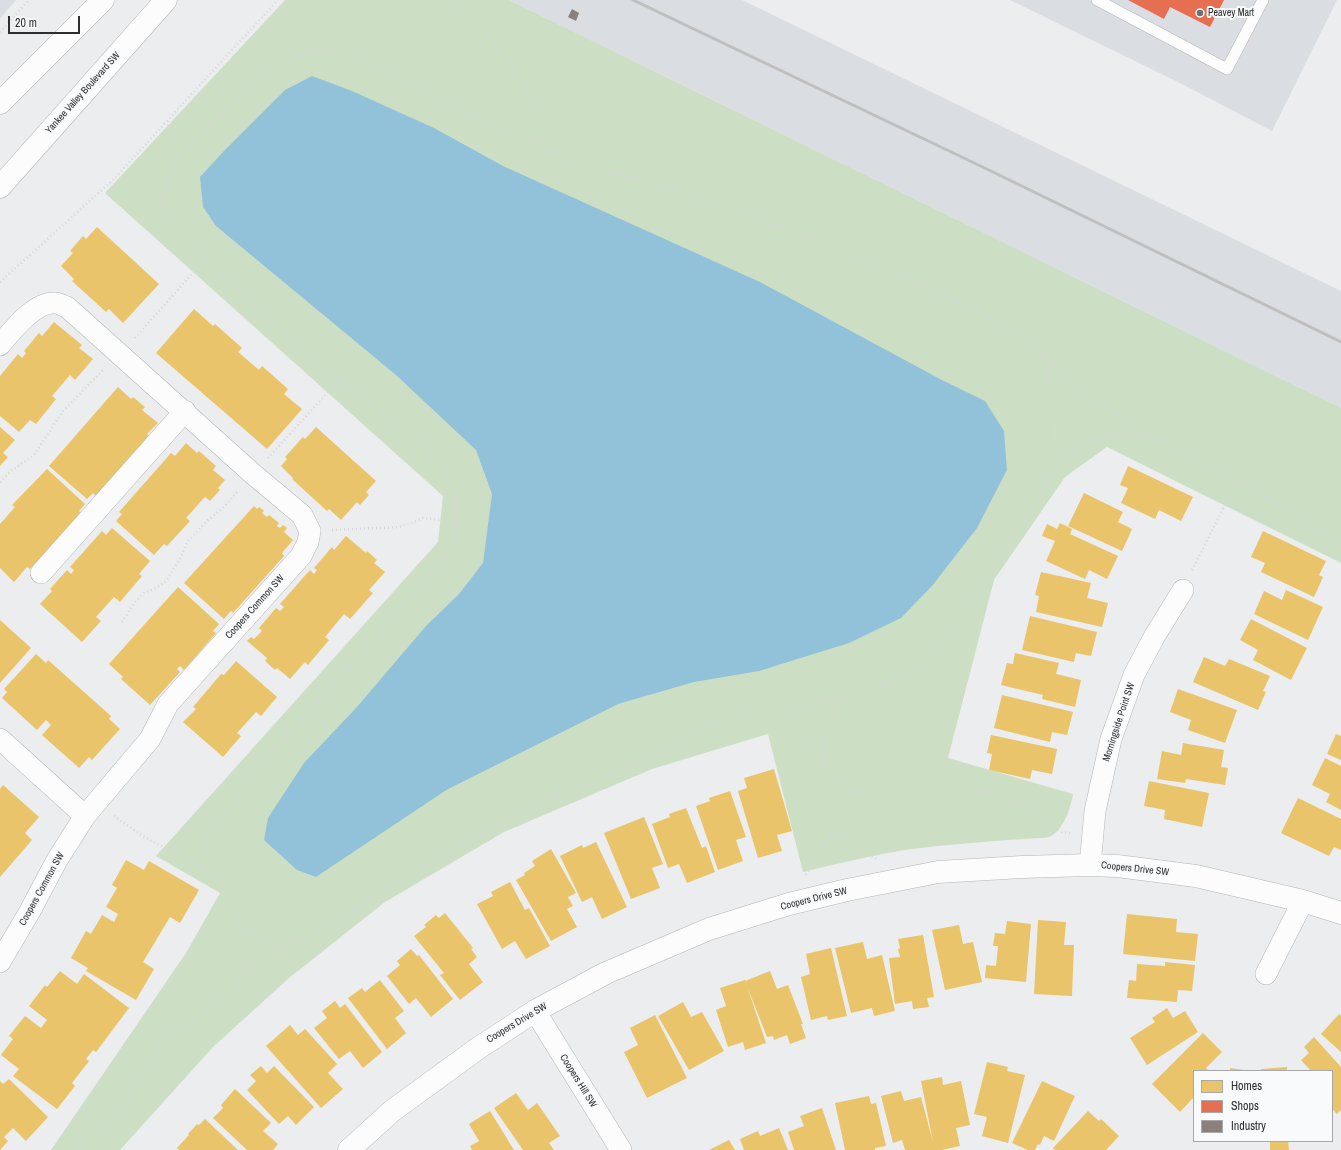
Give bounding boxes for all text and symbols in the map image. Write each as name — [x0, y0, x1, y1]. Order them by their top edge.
place label: Peavey Mart — [1208, 7, 1254, 19]
scale bar — [10, 8, 82, 34]
marker: Peavey Mart — [1195, 8, 1205, 18]
text: 20 m — [15, 15, 37, 31]
street label: Yankee Valley Boulevard SW — [43, 50, 123, 136]
street label: Coopers Common SW — [223, 573, 287, 641]
street label: Morningside Point SW — [1101, 681, 1137, 763]
street label: Coopers Common SW — [17, 850, 67, 928]
street label: Coopers Drive SW — [1100, 859, 1170, 879]
street label: Coopers Drive SW — [779, 885, 849, 913]
street label: Coopers Drive SW — [485, 1000, 549, 1046]
street label: Coopers Hill SW — [557, 1052, 599, 1110]
legend — [1193, 1070, 1333, 1142]
text: Homes — [1231, 1078, 1262, 1094]
text: Shops — [1231, 1098, 1259, 1114]
text: Industry — [1231, 1118, 1266, 1134]

